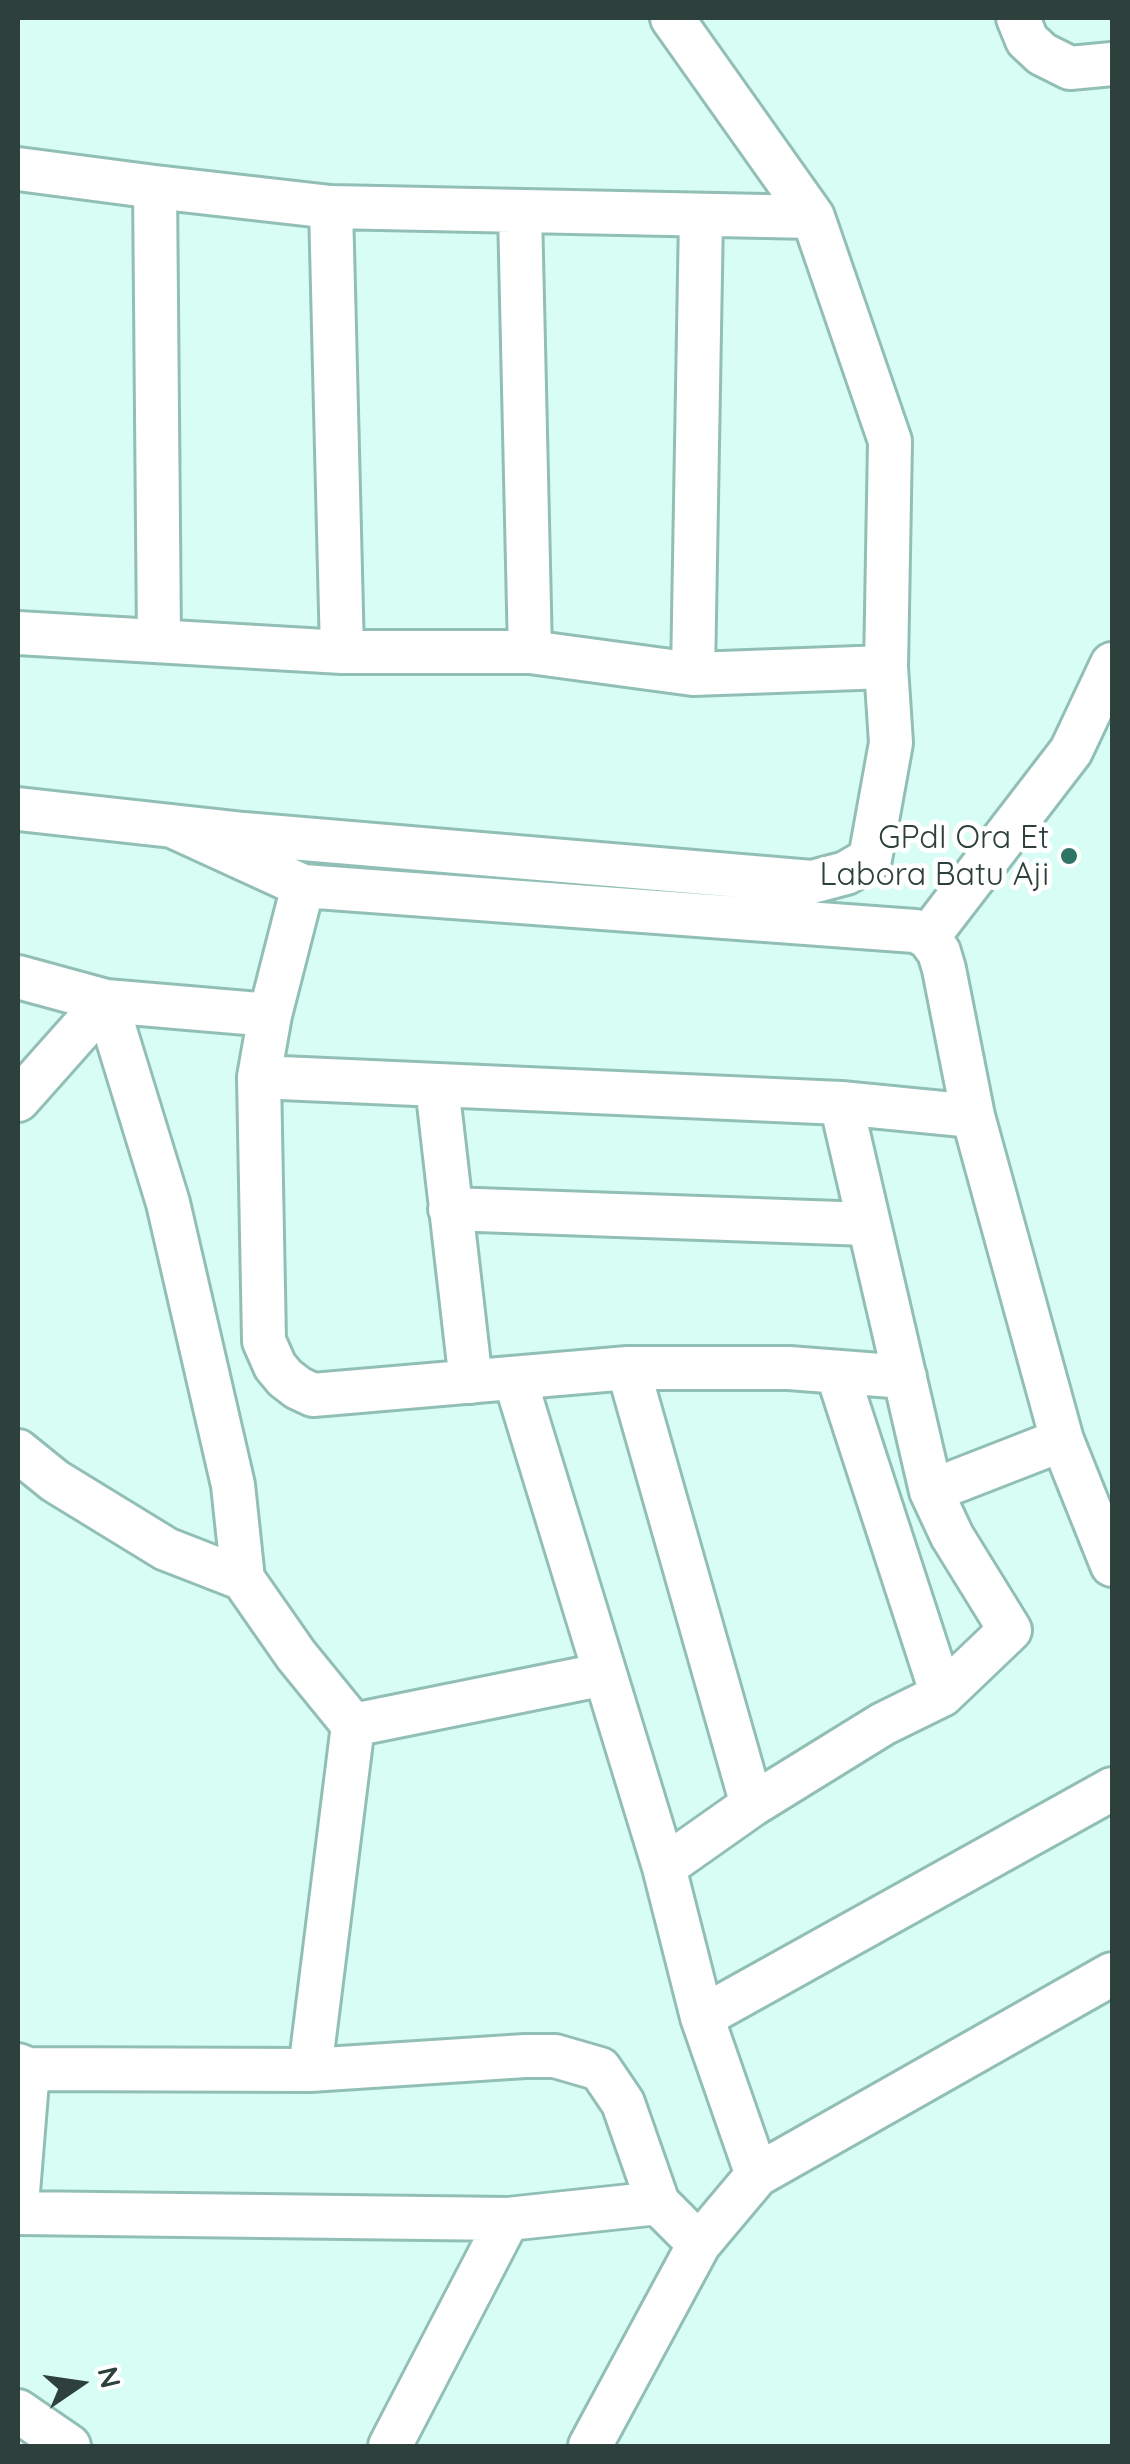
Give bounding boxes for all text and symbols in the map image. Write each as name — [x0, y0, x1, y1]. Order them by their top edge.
place label: GPdI Ora Et Labora Batu Aji — [820, 819, 1049, 894]
marker: GPdI Ora Et Labora Batu Aji — [1058, 845, 1080, 867]
north arrow — [30, 2334, 130, 2434]
text: N — [90, 2363, 129, 2391]

